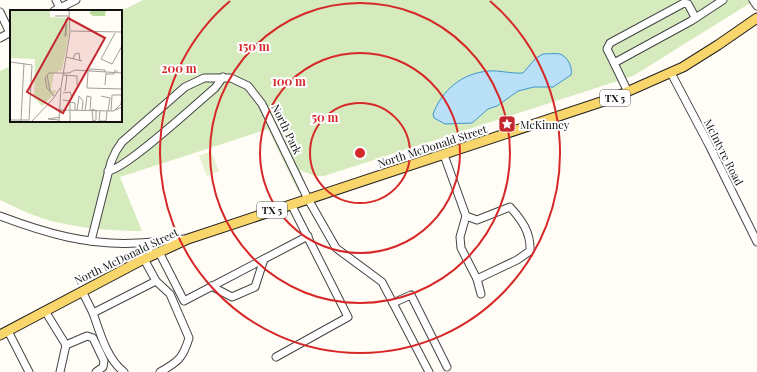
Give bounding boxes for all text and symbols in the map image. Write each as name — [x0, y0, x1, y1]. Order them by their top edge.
inset map — [10, 10, 122, 122]
text: 150 m — [238, 38, 270, 54]
text: 200 m — [161, 60, 197, 76]
text: 100 m — [272, 73, 306, 89]
road number: TX 5 — [600, 90, 630, 106]
street label: North Park — [268, 101, 306, 157]
text: 50 m — [312, 109, 339, 125]
place icon: McKinney — [497, 114, 517, 134]
street label: McIntyre Road — [701, 116, 747, 188]
place label: McKinney — [520, 117, 570, 132]
street label: North McDonald Street — [375, 121, 489, 171]
centre of rings — [353, 146, 367, 160]
road number: TX 5 — [257, 202, 287, 218]
street label: North McDonald Street — [71, 224, 181, 288]

